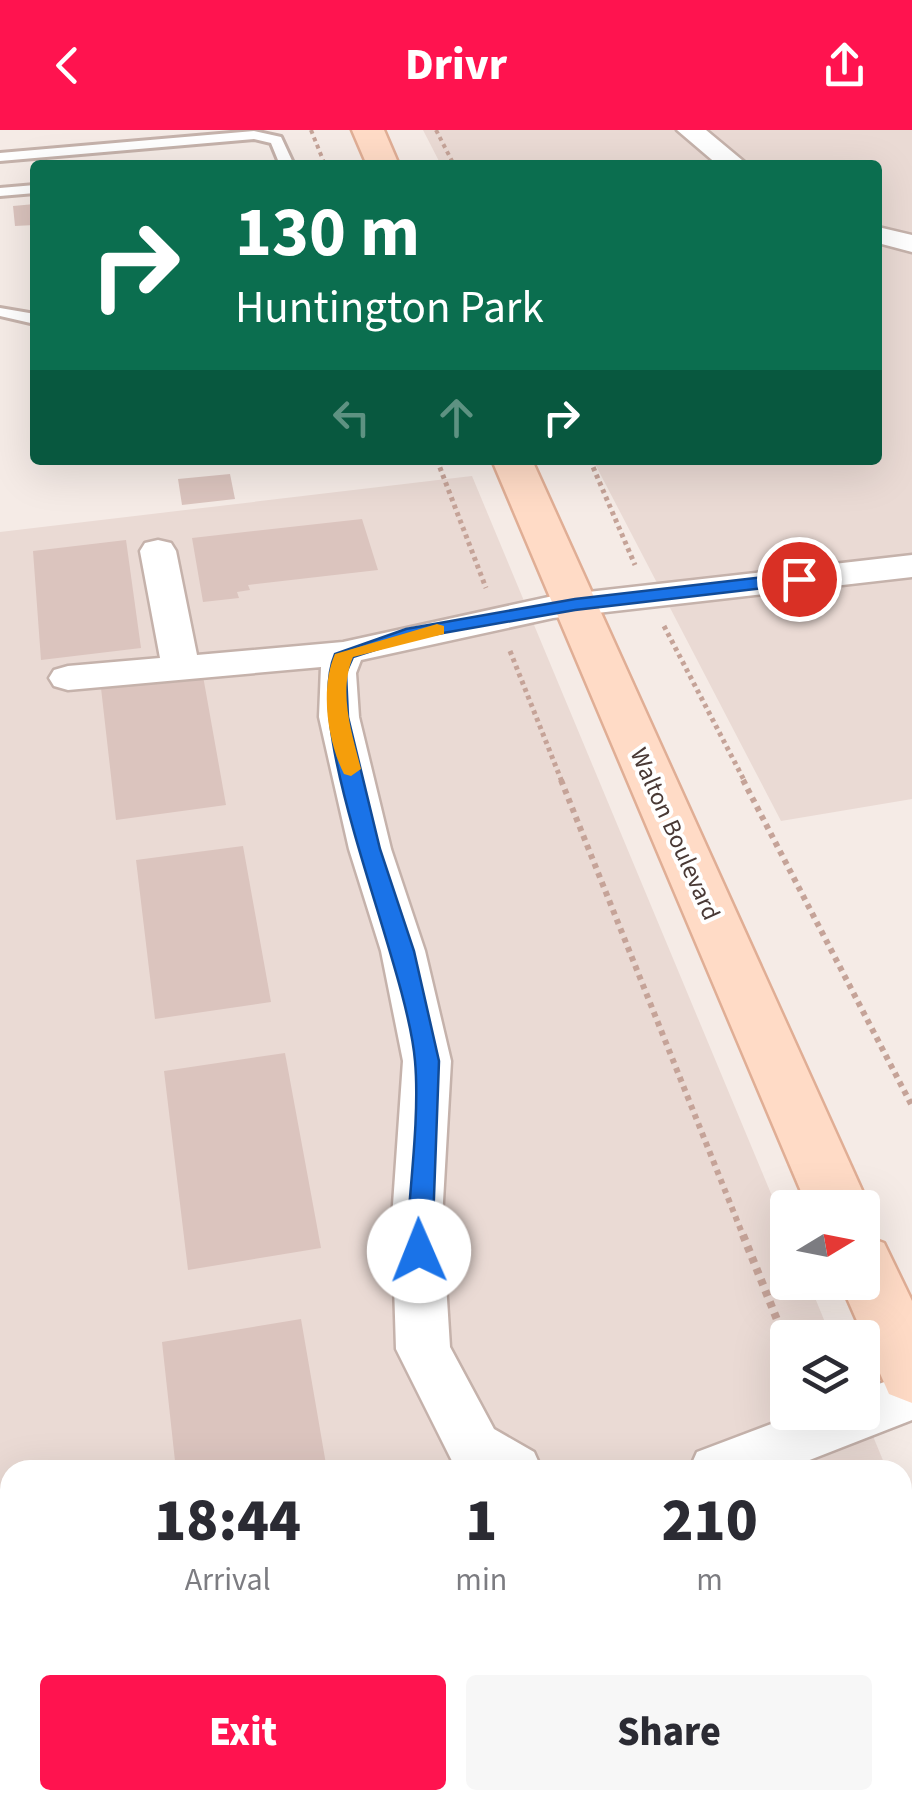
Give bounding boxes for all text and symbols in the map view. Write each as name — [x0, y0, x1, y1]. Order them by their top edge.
text: Drivr — [405, 33, 507, 97]
icon: back — [40, 38, 95, 93]
icon: share — [817, 38, 872, 93]
text: 130 m — [235, 183, 420, 283]
icon: right — [70, 200, 200, 330]
text: Huntington Park — [235, 276, 544, 340]
icon: left — [324, 390, 379, 445]
icon: ahead — [429, 390, 484, 445]
icon: right — [534, 390, 589, 445]
pin — [757, 537, 842, 622]
icon: arrive — [772, 552, 827, 607]
street label: Walton Boulevard — [621, 742, 729, 926]
north arrow — [770, 1190, 880, 1300]
map controls — [770, 1190, 880, 1430]
position arrow — [367, 1199, 471, 1303]
button: layers — [770, 1320, 880, 1430]
text: 18:44 — [154, 1479, 301, 1564]
text: 1 — [465, 1479, 497, 1564]
text: 210 — [662, 1479, 758, 1564]
text: Arrival — [185, 1557, 271, 1603]
text: min — [455, 1557, 507, 1603]
text: m — [696, 1557, 723, 1603]
button: Exit — [40, 1675, 446, 1790]
button: Share — [466, 1675, 872, 1790]

